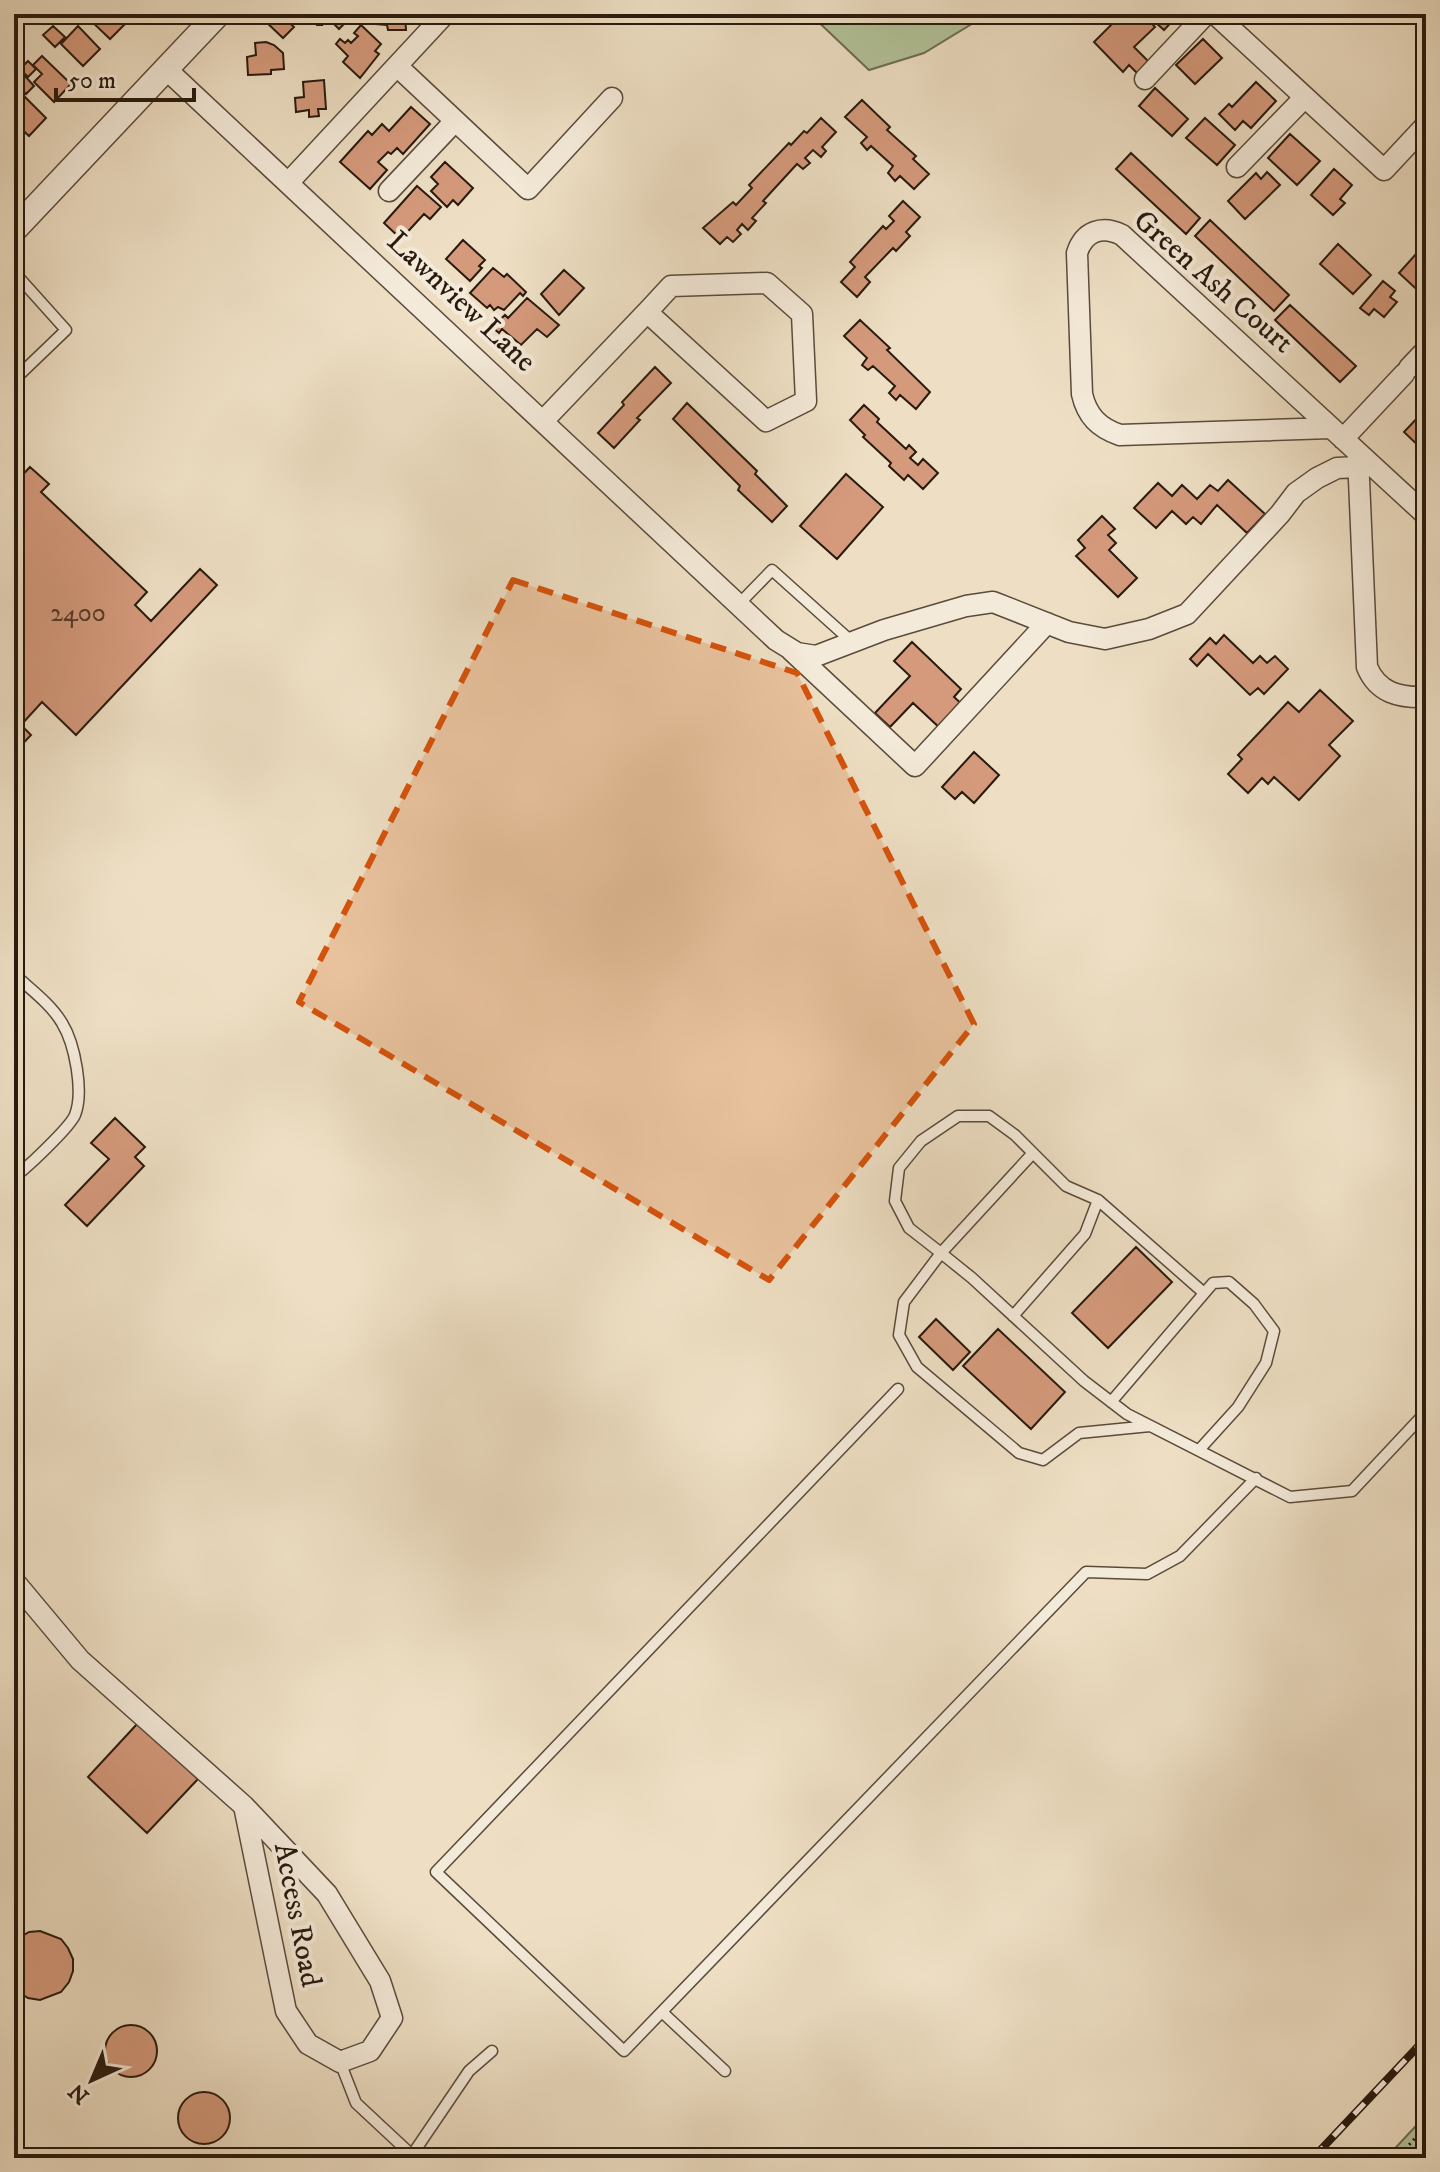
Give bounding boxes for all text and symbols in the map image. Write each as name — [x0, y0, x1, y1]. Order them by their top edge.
scale bar — [56, 52, 194, 102]
text: 50 m — [68, 66, 116, 96]
street label: Green Ash Court — [1125, 202, 1301, 362]
street label: Lawnview Lane — [379, 224, 543, 380]
house number: 2400 — [50, 597, 106, 630]
street label: Access Road — [265, 1840, 329, 1990]
north arrow — [52, 2040, 132, 2120]
text: N — [63, 2077, 95, 2109]

